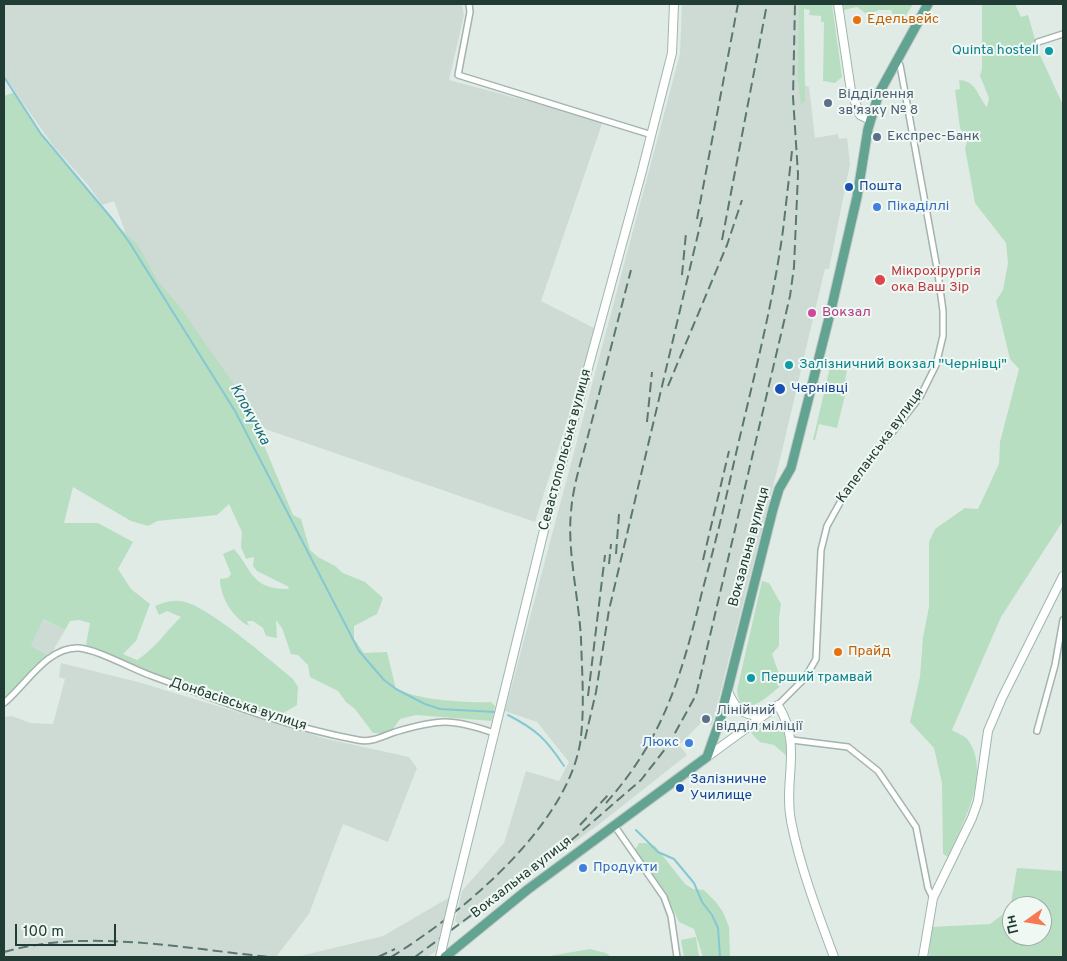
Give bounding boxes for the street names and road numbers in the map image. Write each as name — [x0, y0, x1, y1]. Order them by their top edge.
street label: Севастопольська вулиця — [536, 367, 596, 533]
street label: Капеланська вулиця — [834, 385, 928, 507]
street label: Вокзальна вулиця — [726, 485, 774, 609]
street label: Донбасівська вулиця — [167, 675, 309, 735]
street label: Вокзальна вулиця — [468, 833, 576, 923]

